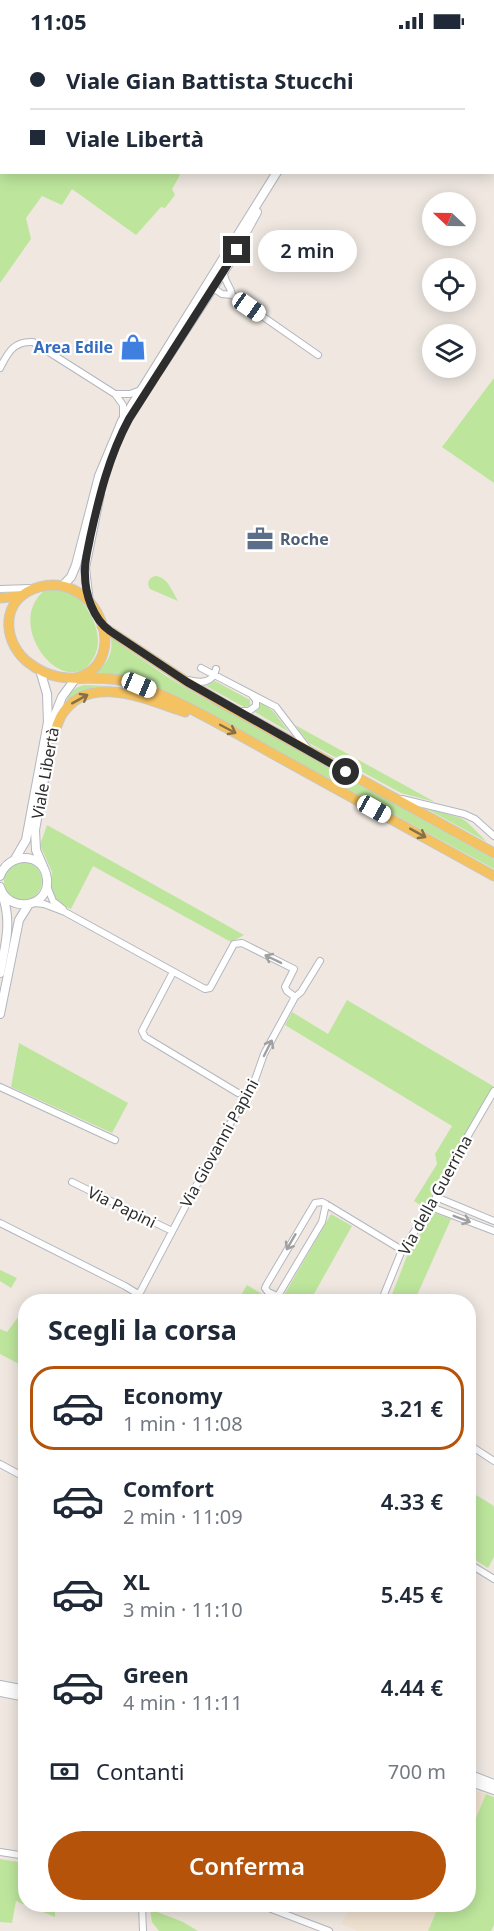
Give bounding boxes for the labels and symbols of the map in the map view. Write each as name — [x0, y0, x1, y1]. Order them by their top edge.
north arrow — [422, 192, 476, 246]
callout: 2 min — [258, 229, 357, 271]
route end — [223, 236, 250, 263]
car — [229, 289, 269, 325]
shop icon: Area Edile — [118, 332, 148, 362]
place label: Area Edile — [34, 336, 113, 358]
office icon: Roche — [245, 524, 275, 554]
place label: Roche — [280, 528, 329, 550]
car — [119, 670, 159, 700]
one-way arrow — [71, 693, 88, 705]
one-way arrow — [219, 724, 237, 735]
street label: Viale Libertà — [26, 725, 64, 821]
route start — [332, 758, 359, 785]
car — [354, 792, 394, 826]
one-way arrow — [409, 827, 426, 839]
one-way arrow — [265, 952, 283, 964]
one-way arrow — [262, 1039, 274, 1057]
street label: Via Giovanni Papini — [175, 1075, 263, 1211]
street label: Via della Guerrina — [393, 1131, 477, 1259]
street label: Via Papini — [84, 1181, 160, 1233]
one-way arrow — [453, 1215, 471, 1226]
one-way arrow — [285, 1233, 297, 1250]

